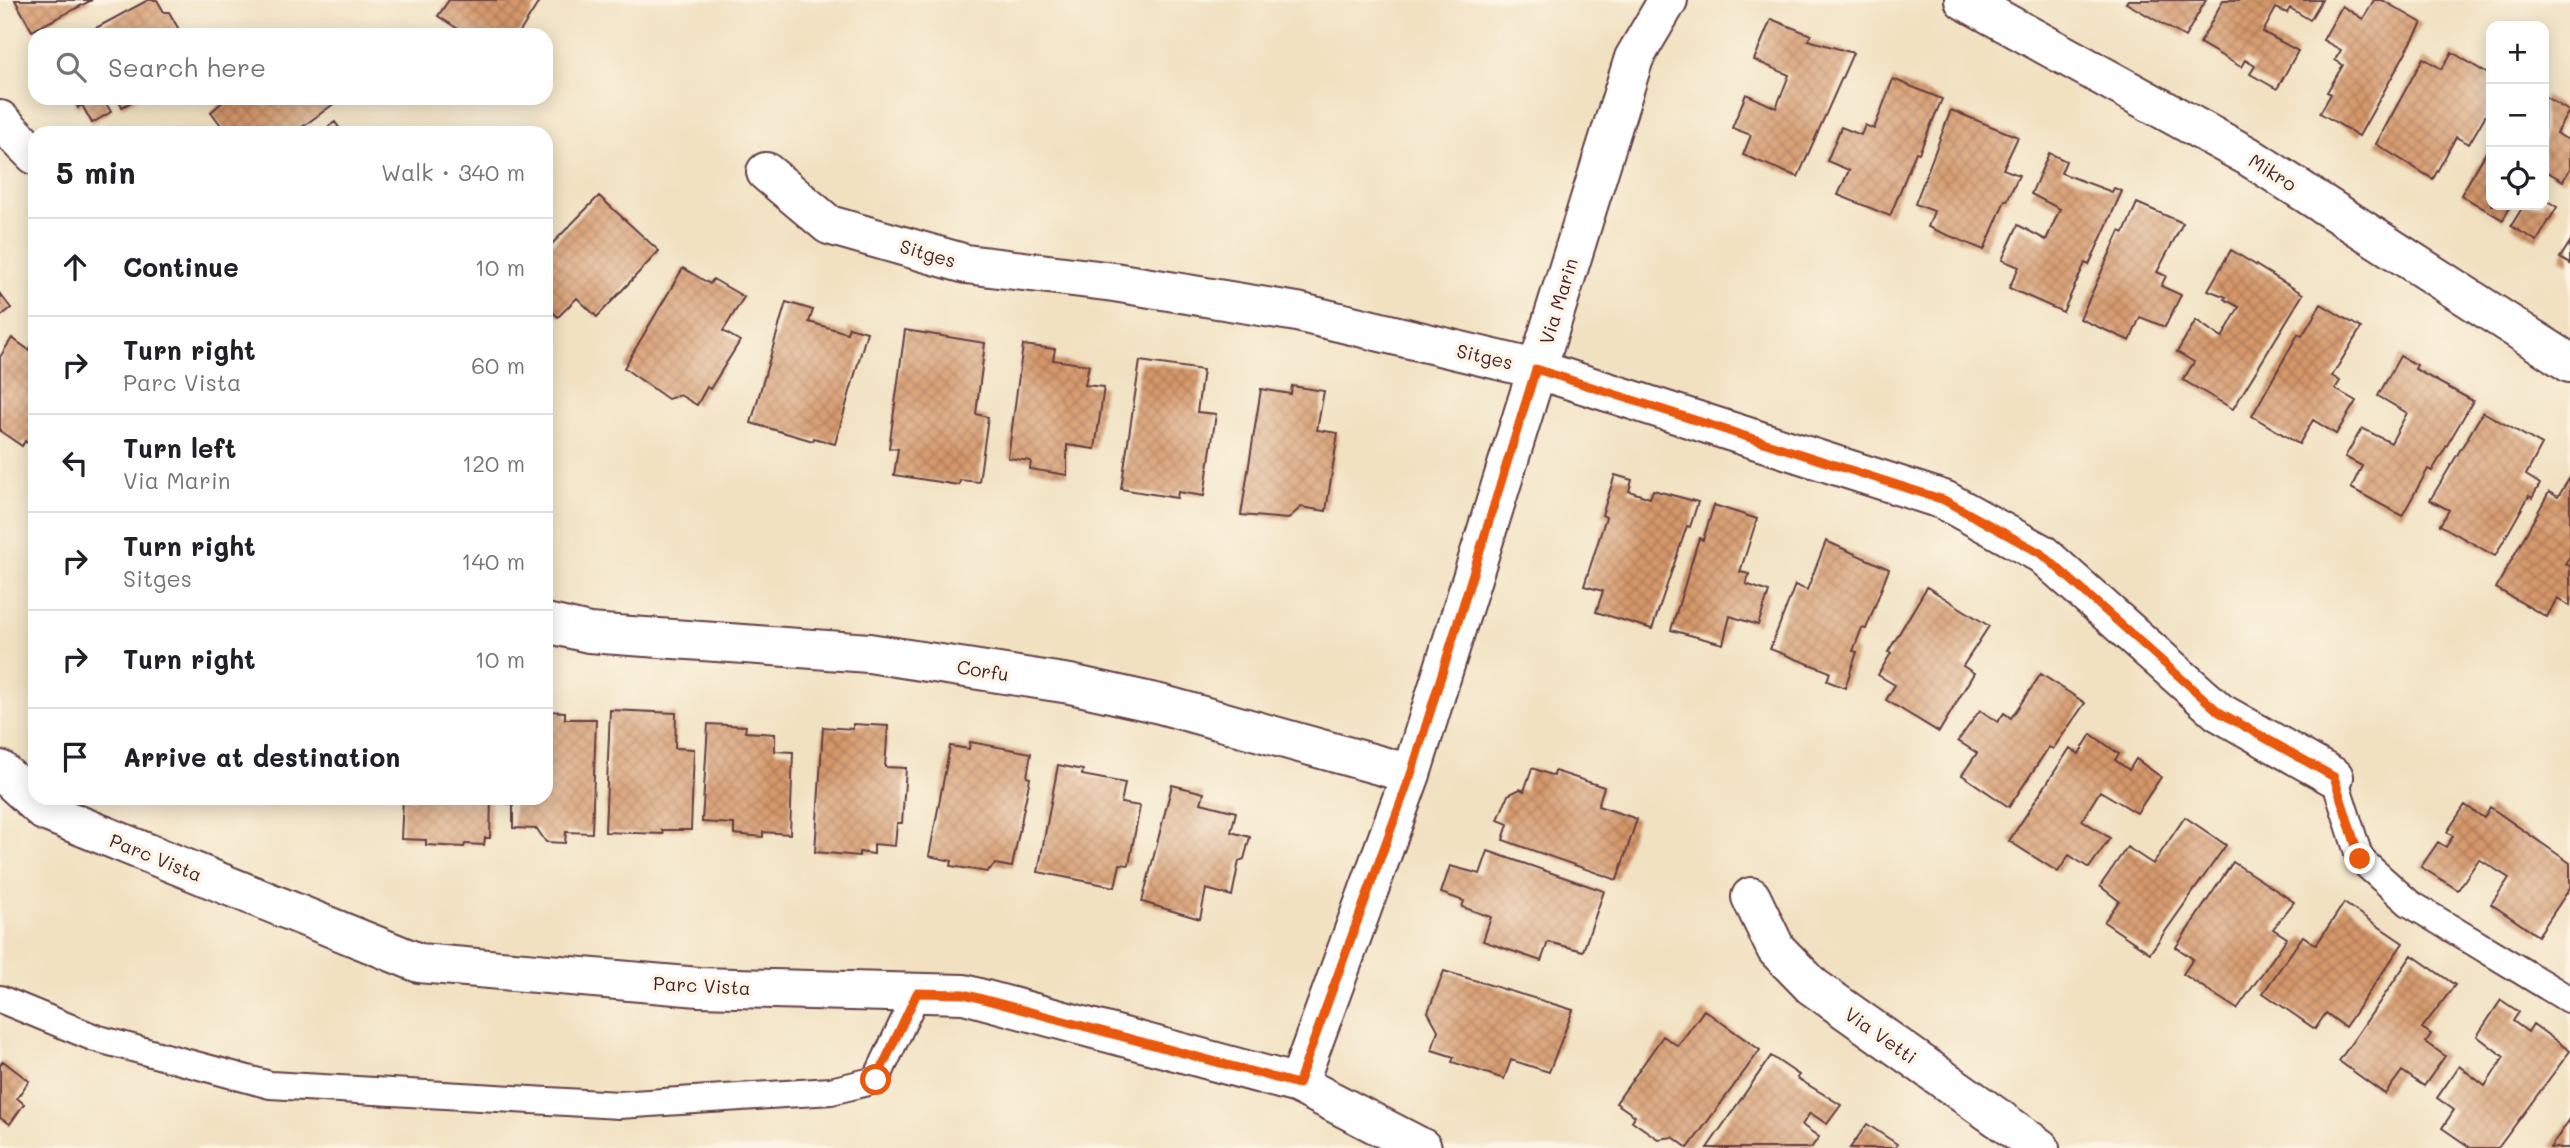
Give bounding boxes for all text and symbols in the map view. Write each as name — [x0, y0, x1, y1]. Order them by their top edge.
map controls — [2486, 21, 2549, 210]
button: + — [2486, 21, 2549, 84]
search box — [28, 28, 553, 105]
icon: search — [52, 48, 90, 86]
text: Search here — [108, 50, 266, 84]
button: − — [2486, 84, 2549, 147]
button: locate — [2486, 147, 2549, 210]
street label: Mikro — [2244, 148, 2302, 196]
text: 5 min — [56, 152, 136, 192]
text: Walk · 340 m — [381, 157, 525, 187]
street label: Sitges — [897, 233, 959, 273]
icon: ahead — [56, 248, 94, 286]
text: Continue — [123, 250, 239, 284]
text: 10 m — [475, 252, 525, 282]
street label: Via Marin — [1533, 255, 1583, 347]
text: Turn right — [123, 333, 256, 367]
street label: Sitges — [1454, 337, 1516, 375]
icon: right — [56, 346, 94, 384]
text: 60 m — [471, 350, 525, 380]
text: Parc Vista — [123, 367, 241, 397]
text: Turn left — [123, 431, 236, 465]
icon: left — [56, 444, 94, 482]
text: 120 m — [462, 448, 525, 478]
text: Via Marin — [123, 465, 231, 495]
text: Turn right — [123, 529, 256, 563]
icon: right — [56, 542, 94, 580]
text: 140 m — [461, 546, 525, 576]
text: Sitges — [123, 563, 192, 593]
icon: right — [56, 640, 94, 678]
text: Turn right — [123, 642, 256, 676]
text: 10 m — [475, 644, 525, 674]
street label: Corfu — [955, 654, 1011, 686]
icon: arrive — [56, 738, 94, 776]
text: Arrive at destination — [123, 740, 400, 774]
street label: Parc Vista — [106, 827, 206, 887]
route end — [2344, 843, 2375, 874]
street label: Parc Vista — [653, 970, 751, 1000]
street label: Via Vetti — [1840, 1001, 1922, 1069]
route start — [860, 1064, 891, 1095]

